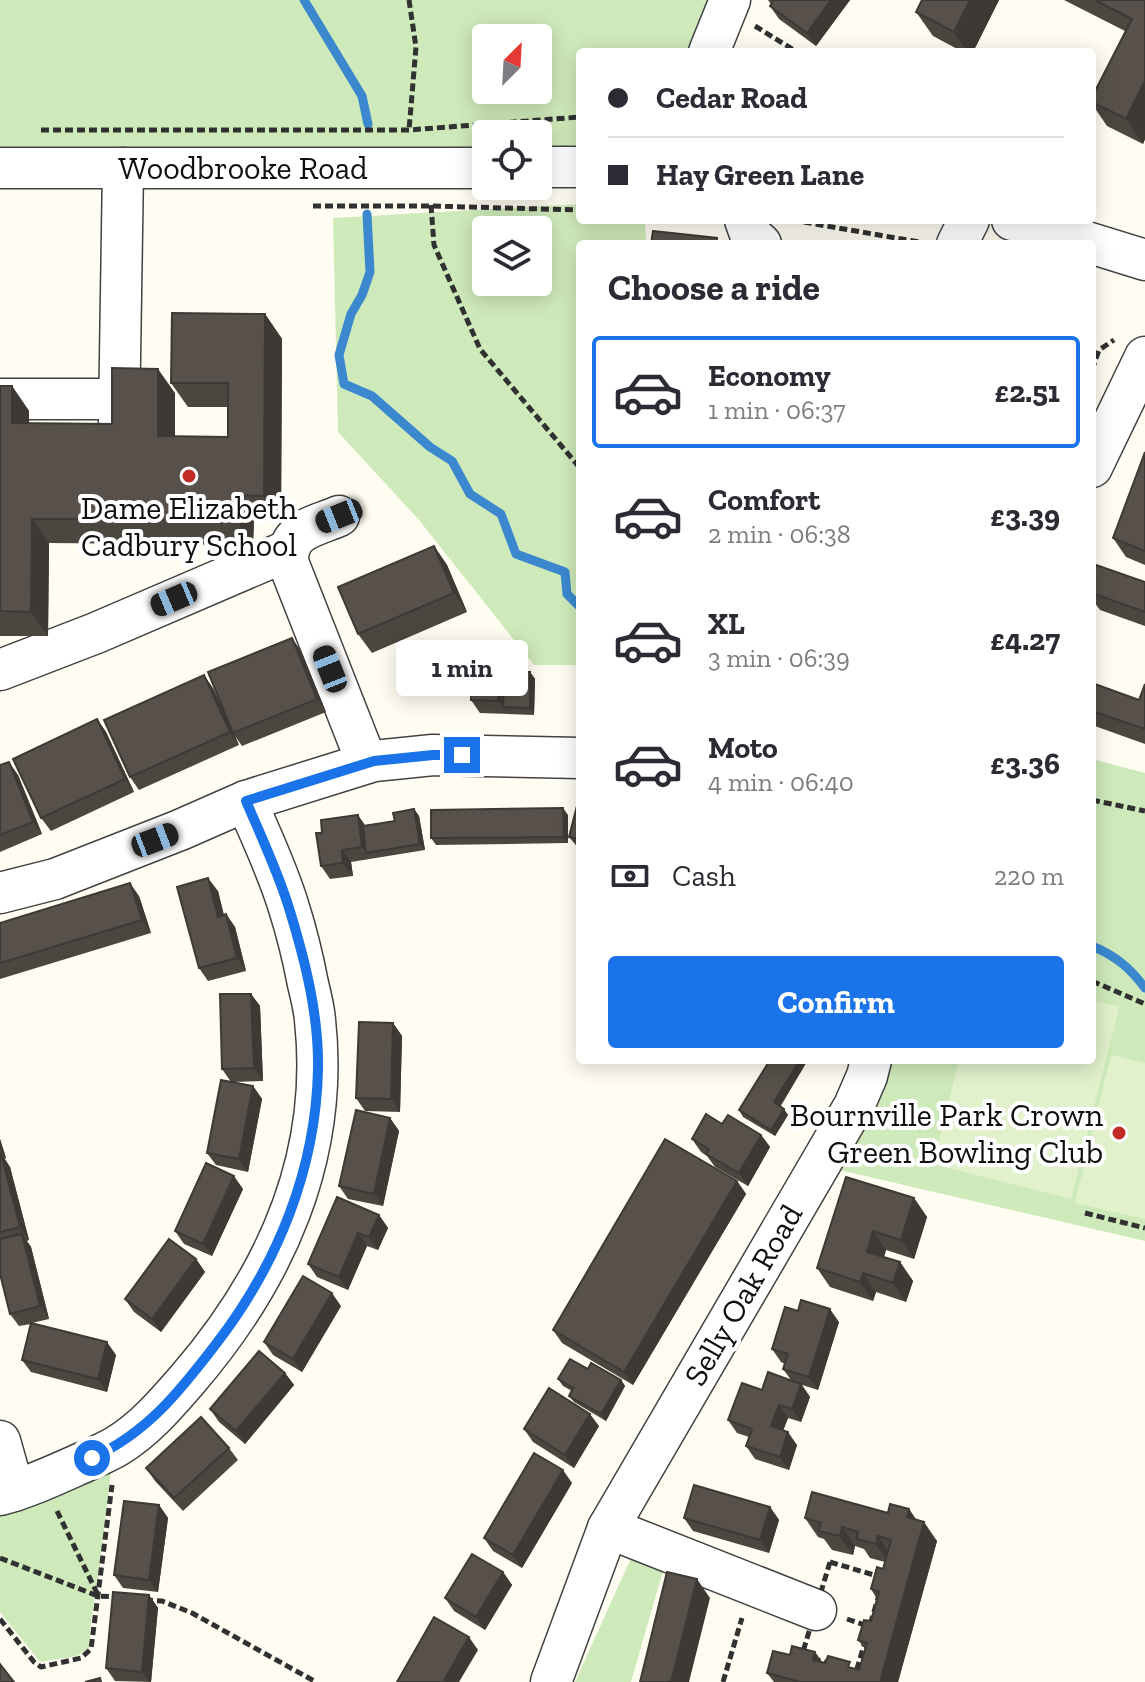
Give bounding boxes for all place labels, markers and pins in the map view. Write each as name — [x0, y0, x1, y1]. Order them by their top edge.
marker: Dame Elizabeth Cadbury School — [180, 467, 198, 485]
place label: Dame Elizabeth Cadbury School — [81, 489, 297, 564]
place label: Bournville Park Crown Green Bowling Club — [790, 1096, 1104, 1171]
marker: Bournville Park Crown Green Bowling Club — [1110, 1124, 1128, 1142]

